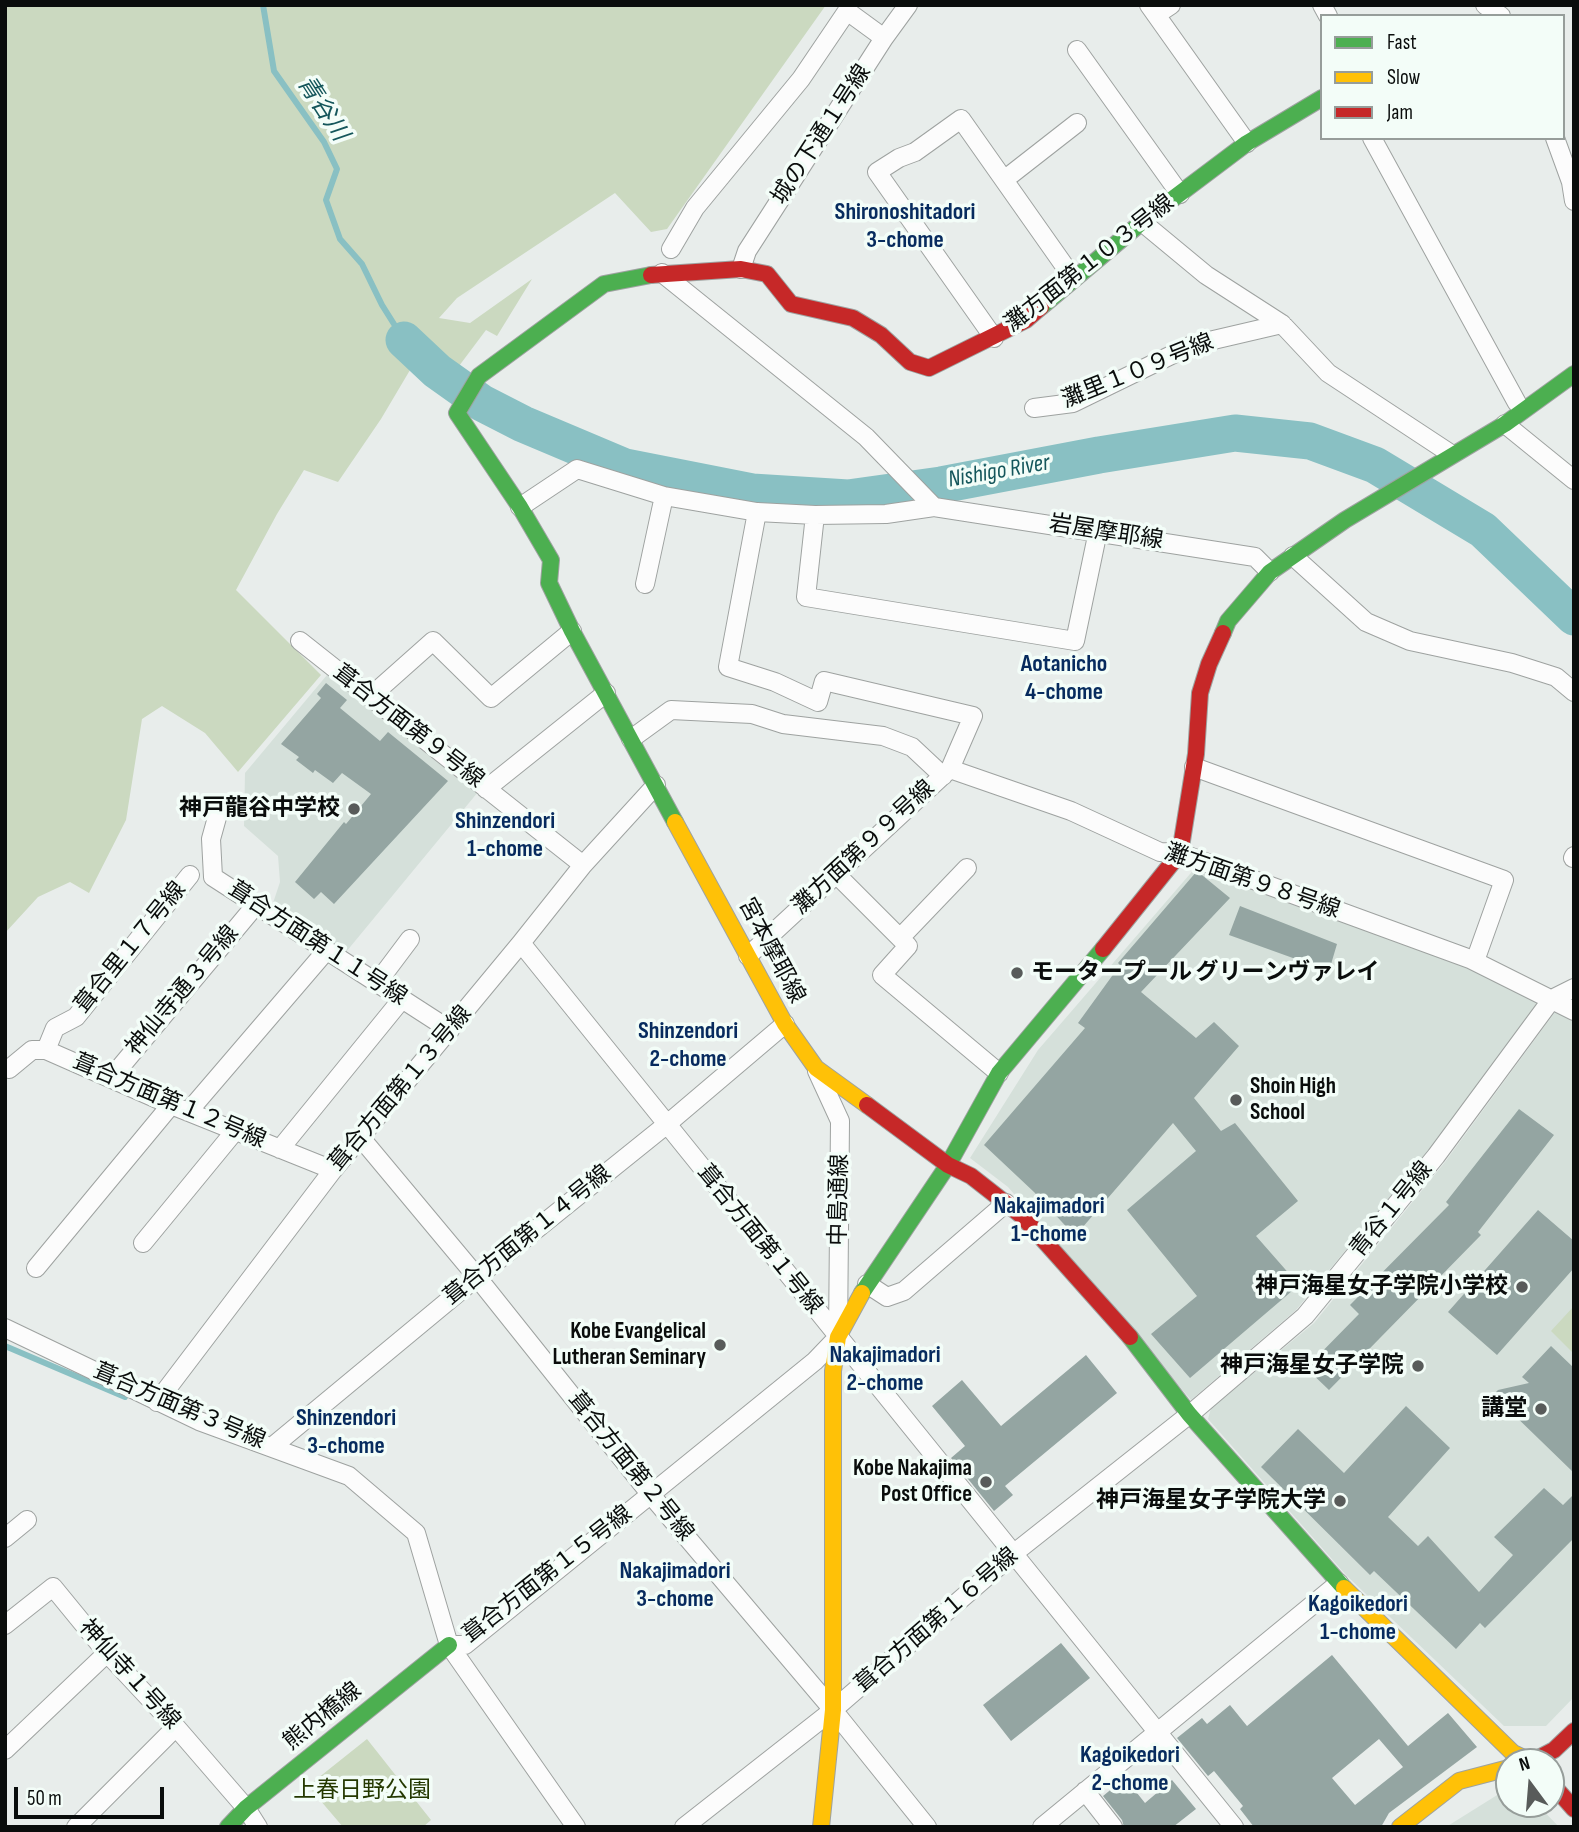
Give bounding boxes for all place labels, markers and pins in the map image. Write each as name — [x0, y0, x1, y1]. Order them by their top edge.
place label: 神戸龍谷中学校 — [179, 795, 340, 823]
marker: 神戸龍谷中学校 — [346, 801, 362, 817]
place label: モータープール グリーンヴァレイ — [1031, 959, 1380, 987]
marker: モータープール グリーンヴァレイ — [1009, 965, 1025, 981]
place label: Shoin High School — [1250, 1073, 1336, 1127]
marker: Shoin High School — [1228, 1092, 1244, 1108]
place label: 神戸海星女子学院小学校 — [1255, 1273, 1508, 1301]
marker: 神戸海星女子学院小学校 — [1514, 1279, 1530, 1295]
place label: Kobe Evangelical Lutheran Seminary — [553, 1318, 706, 1372]
marker: Kobe Evangelical Lutheran Seminary — [712, 1337, 728, 1353]
place label: 神戸海星女子学院 — [1220, 1352, 1404, 1380]
marker: 神戸海星女子学院 — [1410, 1358, 1426, 1374]
place label: 講堂 — [1481, 1395, 1527, 1423]
marker: 講堂 — [1533, 1401, 1549, 1417]
place label: Kobe Nakajima Post Office — [853, 1455, 972, 1509]
marker: Kobe Nakajima Post Office — [978, 1474, 994, 1490]
place label: 神戸海星女子学院大学 — [1096, 1487, 1326, 1515]
marker: 神戸海星女子学院大学 — [1332, 1493, 1348, 1509]

